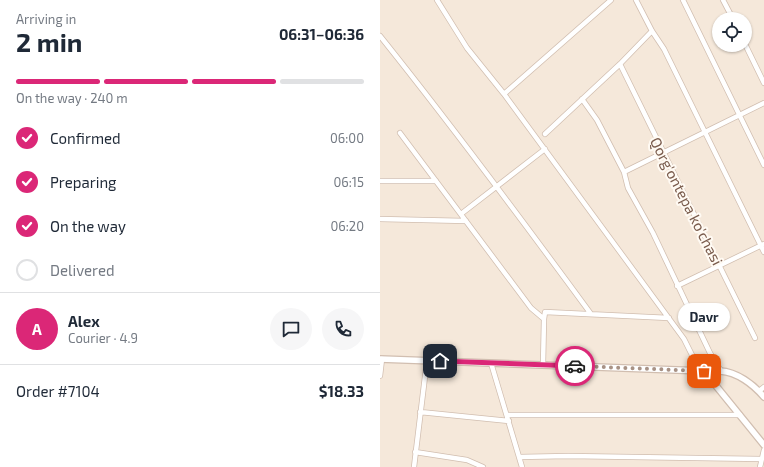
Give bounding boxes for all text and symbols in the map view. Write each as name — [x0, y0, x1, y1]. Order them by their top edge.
text: Arriving in — [16, 11, 76, 27]
map controls — [712, 12, 752, 52]
button: locate — [712, 12, 752, 52]
text: 06:31–06:36 — [279, 25, 364, 43]
text: 2 min — [16, 26, 82, 57]
text: On the way · 240 m — [16, 90, 128, 106]
icon: check — [16, 127, 38, 149]
text: Confirmed — [50, 129, 121, 147]
text: 06:00 — [330, 130, 364, 146]
street label: Qorg'ontepa ko'chasi — [646, 134, 727, 268]
icon: check — [16, 171, 38, 193]
text: Preparing — [50, 173, 116, 191]
text: 06:15 — [334, 174, 364, 190]
icon: check — [16, 215, 38, 237]
text: On the way — [50, 217, 126, 235]
text: 06:20 — [331, 218, 364, 234]
text: Delivered — [50, 261, 115, 279]
callout: Davr — [678, 303, 730, 331]
button: chat — [270, 308, 312, 350]
button: phone — [322, 308, 364, 350]
text: Davr — [689, 309, 719, 325]
text: Alex — [68, 312, 100, 330]
text: A — [32, 320, 42, 338]
text: Courier · 4.9 — [68, 330, 138, 346]
pin — [423, 344, 457, 378]
courier — [555, 346, 595, 386]
icon: home — [429, 350, 451, 372]
pin — [687, 354, 721, 388]
icon: car — [564, 355, 586, 377]
icon: bag — [693, 360, 715, 382]
text: Order #7104 — [16, 382, 100, 400]
text: $18.33 — [319, 382, 364, 400]

